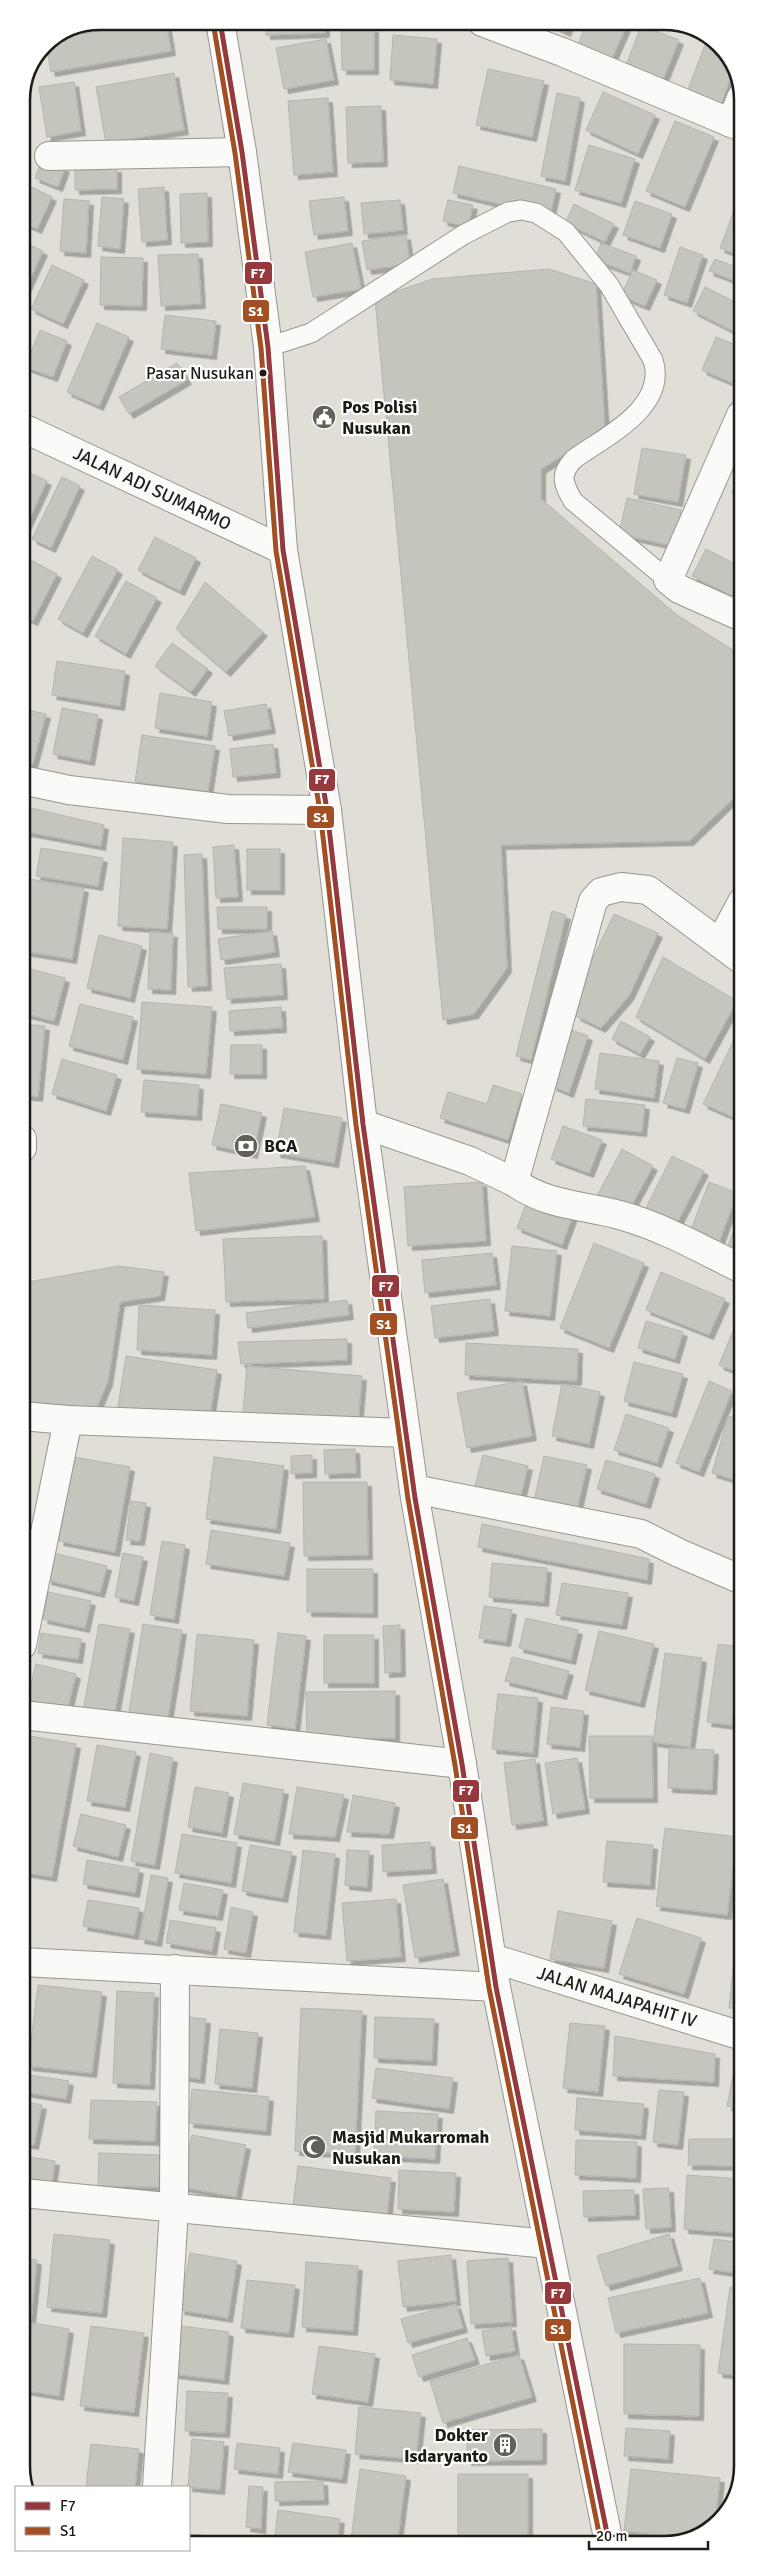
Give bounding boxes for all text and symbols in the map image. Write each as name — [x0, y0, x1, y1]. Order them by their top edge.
line badge: F7 — [244, 261, 273, 285]
text: F7 — [250, 265, 266, 282]
line badge: S1 — [242, 299, 270, 323]
text: S1 — [248, 303, 264, 320]
place label: Pasar Nusukan — [146, 363, 254, 384]
marker: Pasar Nusukan — [258, 368, 268, 378]
place label: Pos Polisi Nusukan — [342, 396, 417, 439]
public building icon: Pos Polisi Nusukan — [311, 404, 337, 430]
street label: JALAN ADI SUMARMO — [70, 442, 235, 535]
line badge: F7 — [308, 768, 336, 792]
text: F7 — [314, 771, 330, 788]
line badge: S1 — [306, 805, 335, 829]
text: S1 — [313, 809, 329, 826]
bank icon: BCA — [233, 1133, 259, 1159]
place label: BCA — [264, 1135, 298, 1157]
line badge: F7 — [371, 1274, 400, 1298]
text: F7 — [378, 1278, 394, 1295]
line badge: S1 — [369, 1312, 398, 1336]
text: S1 — [376, 1316, 392, 1333]
line badge: F7 — [452, 1779, 480, 1803]
text: F7 — [458, 1782, 474, 1799]
line badge: S1 — [450, 1816, 479, 1840]
text: S1 — [457, 1820, 473, 1837]
street label: JALAN MAJAPAHIT IV — [535, 1962, 700, 2032]
place label: Masjid Mukarromah Nusukan — [332, 2126, 490, 2169]
mosque icon: Masjid Mukarromah Nusukan — [301, 2134, 327, 2160]
line badge: F7 — [544, 2281, 572, 2305]
text: F7 — [550, 2285, 566, 2302]
line badge: S1 — [544, 2318, 572, 2342]
text: S1 — [550, 2321, 566, 2338]
place label: Dokter Isdaryanto — [404, 2424, 489, 2467]
building icon: Dokter Isdaryanto — [492, 2432, 518, 2458]
legend — [15, 2486, 190, 2551]
text: F7 — [60, 2497, 76, 2515]
scale bar — [589, 2518, 708, 2550]
text: S1 — [60, 2522, 76, 2540]
text: 20 m — [596, 2527, 627, 2545]

